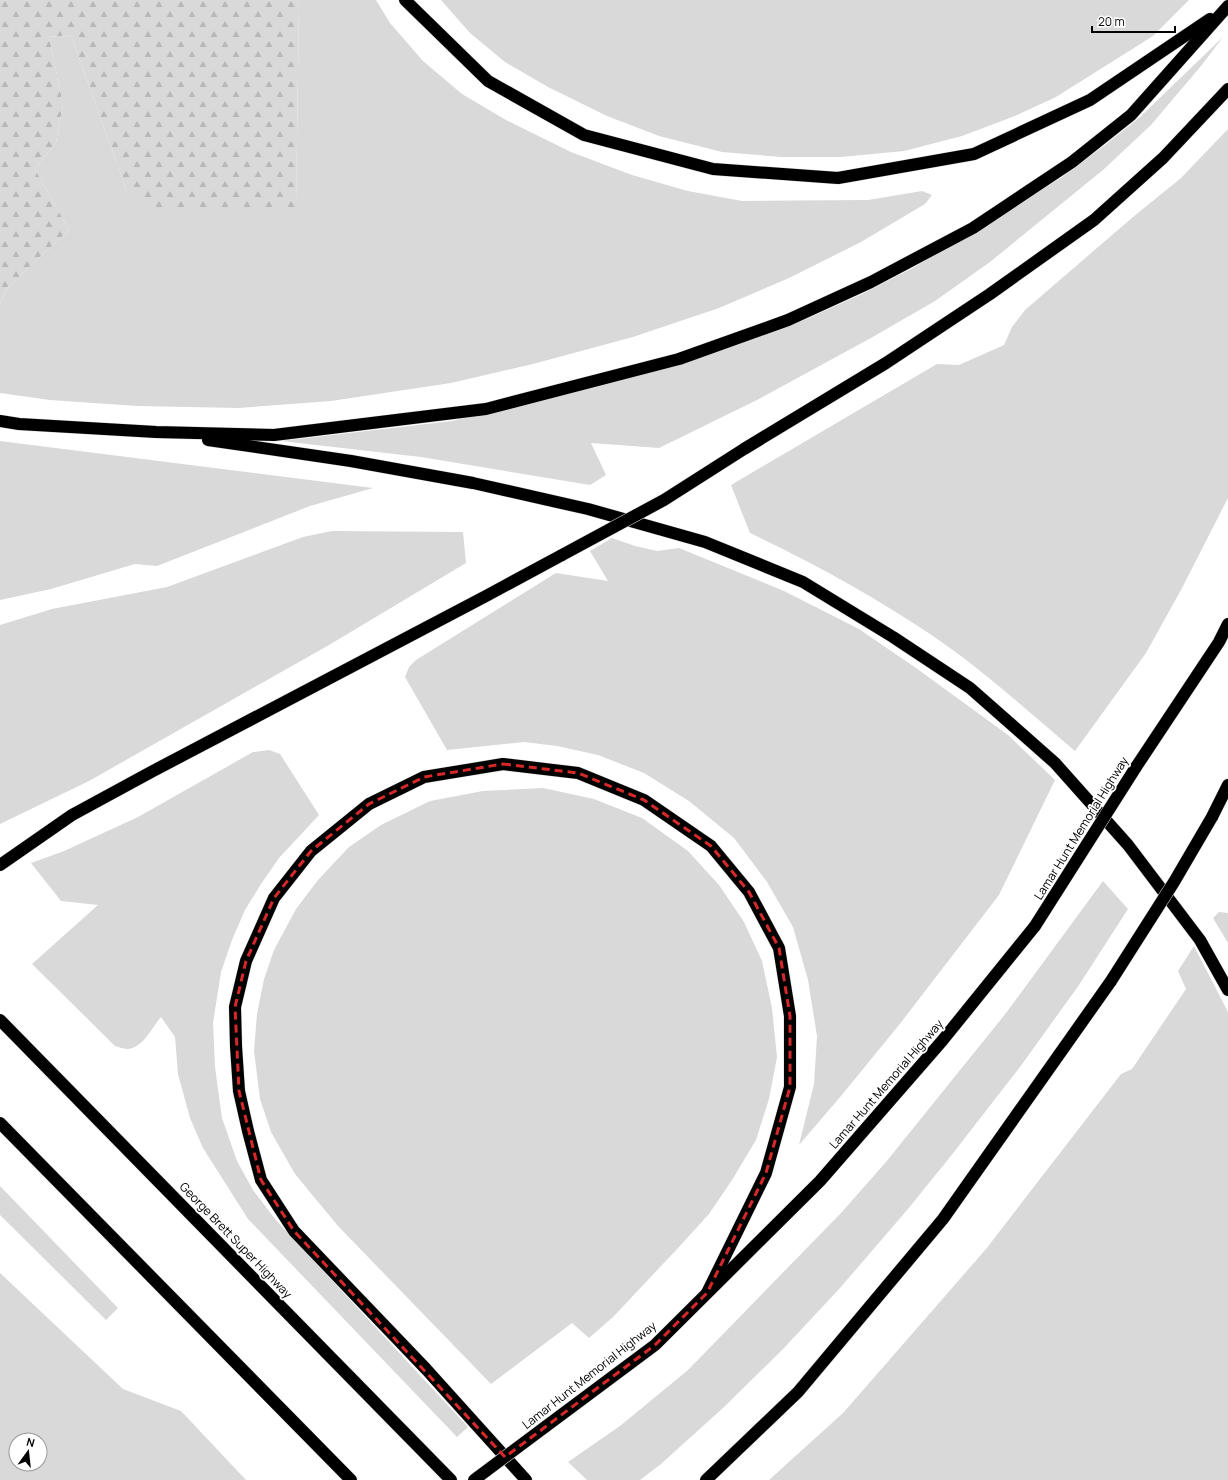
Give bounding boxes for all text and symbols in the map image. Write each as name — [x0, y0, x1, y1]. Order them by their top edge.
scale bar — [1092, 8, 1175, 34]
text: 20 m — [1098, 13, 1125, 30]
street label: Lamar Hunt Memorial Highway — [1030, 753, 1133, 903]
street label: Lamar Hunt Memorial Highway — [825, 1015, 947, 1152]
street label: George Brett Super Highway — [176, 1178, 296, 1302]
street label: Lamar Hunt Memorial Highway — [518, 1317, 660, 1433]
north arrow — [8, 1432, 48, 1472]
text: N — [25, 1434, 37, 1450]

